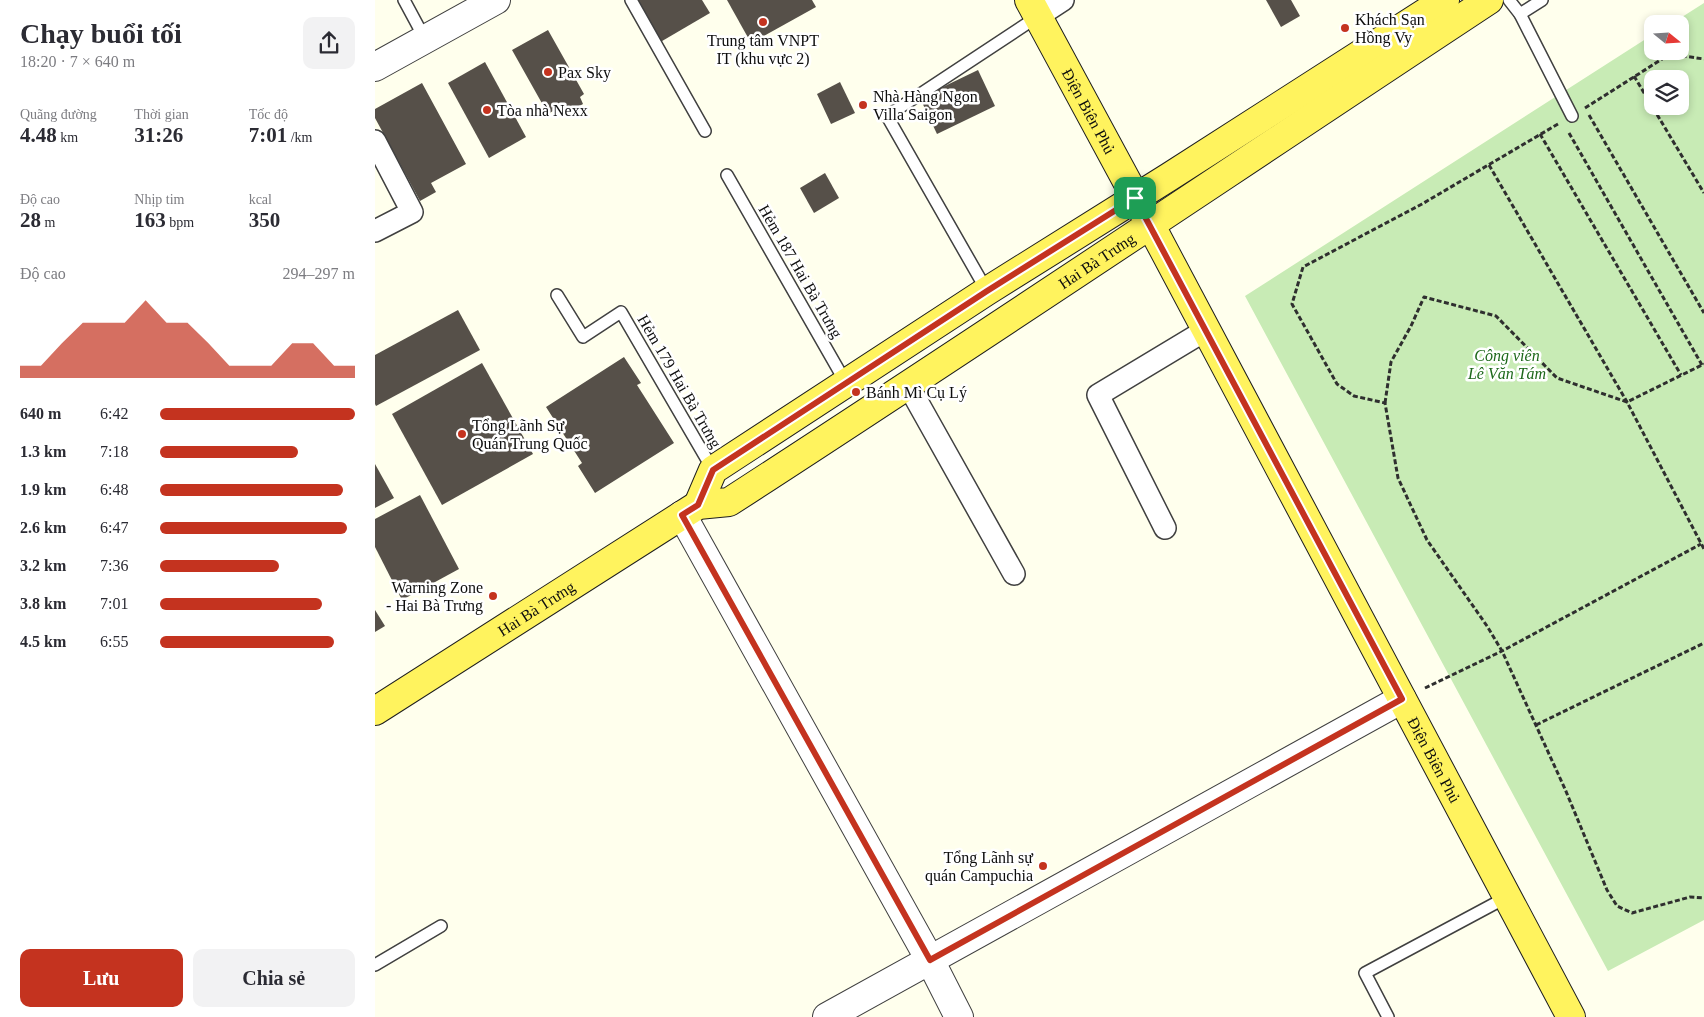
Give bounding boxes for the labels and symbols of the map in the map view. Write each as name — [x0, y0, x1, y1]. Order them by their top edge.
place label: Khách Sạn Hồng Vy — [1355, 11, 1425, 47]
north arrow — [1644, 15, 1689, 60]
marker: Trung tâm VNPT IT (khu vực 2) — [757, 16, 769, 28]
marker: Khách Sạn Hồng Vy — [1339, 22, 1351, 34]
place label: Trung tâm VNPT IT (khu vực 2) — [707, 32, 819, 68]
place label: Pax Sky — [558, 64, 611, 82]
marker: Pax Sky — [542, 66, 554, 78]
street label: Điện Biên Phủ — [1059, 66, 1118, 157]
place label: Nhà Hàng Ngon Villa Saigon — [873, 88, 978, 124]
marker: Nhà Hàng Ngon Villa Saigon — [857, 99, 869, 111]
place label: Tòa nhà Nexx — [497, 102, 588, 119]
marker: Tòa nhà Nexx — [481, 104, 493, 116]
pin — [1114, 177, 1156, 219]
street label: Hẻm 187 Hai Bà Trưng — [755, 202, 846, 341]
street label: Hai Bà Trưng — [1056, 230, 1139, 292]
street label: Hẻm 179 Hai Bà Trưng — [634, 312, 725, 451]
park label: Công viên Lê Văn Tám — [1467, 347, 1546, 382]
place label: Bánh Mì Cụ Lý — [866, 384, 967, 402]
marker: Bánh Mì Cụ Lý — [850, 386, 862, 398]
place label: Tổng Lãnh Sự Quán Trung Quốc — [472, 417, 588, 453]
marker: Tổng Lãnh Sự Quán Trung Quốc — [456, 428, 468, 440]
street label: Hai Bà Trưng — [495, 578, 578, 640]
place label: Warning Zone - Hai Bà Trưng — [386, 579, 483, 615]
marker: Warning Zone - Hai Bà Trưng — [487, 590, 499, 602]
street label: Điện Biên Phủ — [1404, 714, 1464, 805]
place label: Tổng Lãnh sự quán Campuchia — [925, 849, 1034, 885]
marker: Tổng Lãnh sự quán Campuchia — [1037, 860, 1049, 872]

